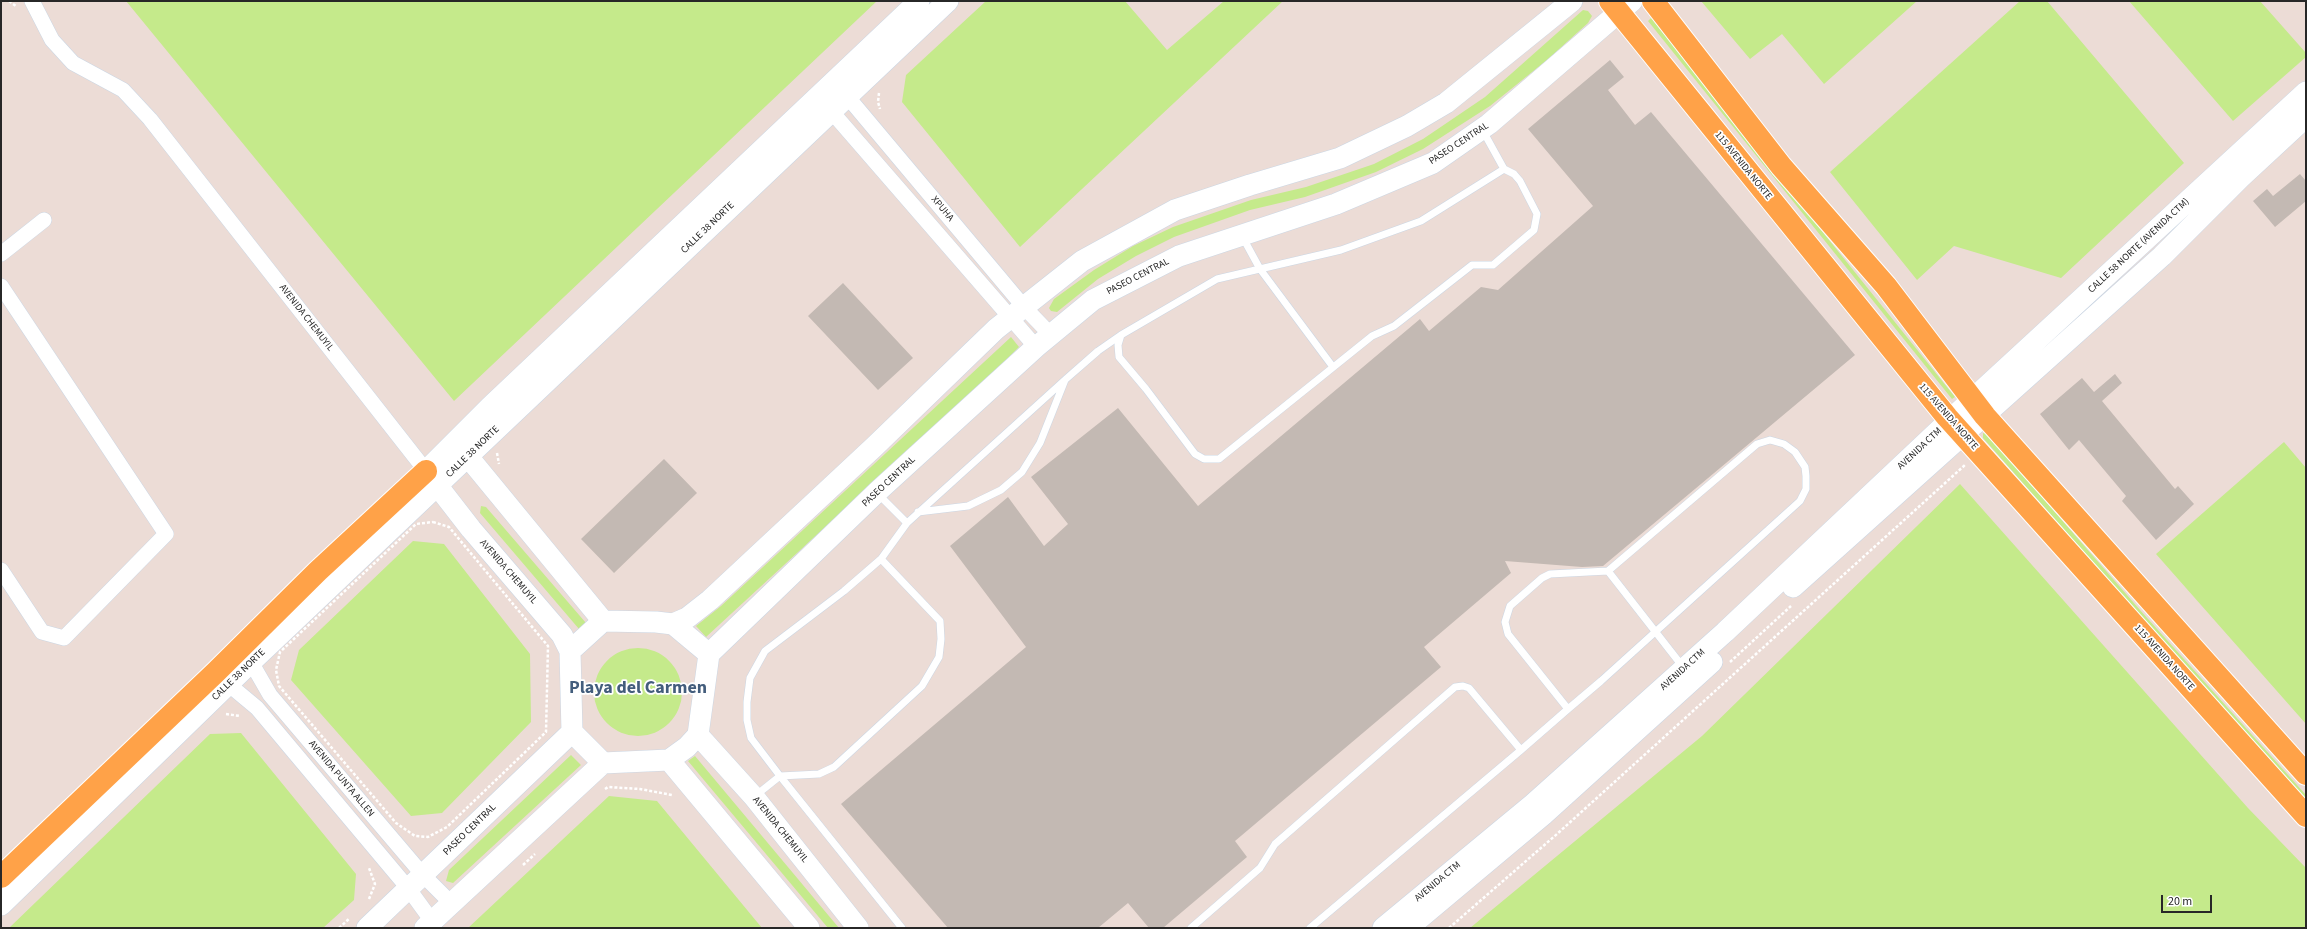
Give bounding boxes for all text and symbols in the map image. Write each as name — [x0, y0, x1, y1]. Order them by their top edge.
street label: PASEO CENTRAL — [1427, 120, 1491, 168]
street label: 115 AVENIDA NORTE — [1712, 129, 1774, 203]
street label: XPUHA — [928, 194, 956, 224]
street label: CALLE 58 NORTE (AVENIDA CTM) — [2086, 196, 2192, 296]
street label: CALLE 38 NORTE — [679, 200, 737, 256]
street label: PASEO CENTRAL — [1105, 256, 1171, 298]
street label: AVENIDA CHEMUYIL — [276, 282, 336, 354]
street label: 115 AVENIDA NORTE — [1916, 381, 1980, 453]
street label: CALLE 38 NORTE — [444, 424, 502, 480]
street label: AVENIDA CTM — [1895, 425, 1945, 473]
street label: PASEO CENTRAL — [860, 454, 918, 510]
street label: AVENIDA CHEMUYIL — [477, 537, 539, 607]
street label: 115 AVENIDA NORTE — [2131, 623, 2197, 693]
street label: CALLE 38 NORTE — [210, 647, 268, 703]
street label: AVENIDA CTM — [1658, 647, 1708, 693]
district label: Playa del Carmen — [569, 678, 707, 700]
street label: AVENIDA PUNTA ALLEN — [306, 738, 376, 820]
street label: AVENIDA CHEMUYIL — [750, 795, 810, 865]
street label: PASEO CENTRAL — [441, 802, 499, 858]
street label: AVENIDA CTM — [1413, 859, 1463, 905]
scale bar — [2163, 887, 2214, 913]
text: 20 m — [2168, 893, 2192, 910]

